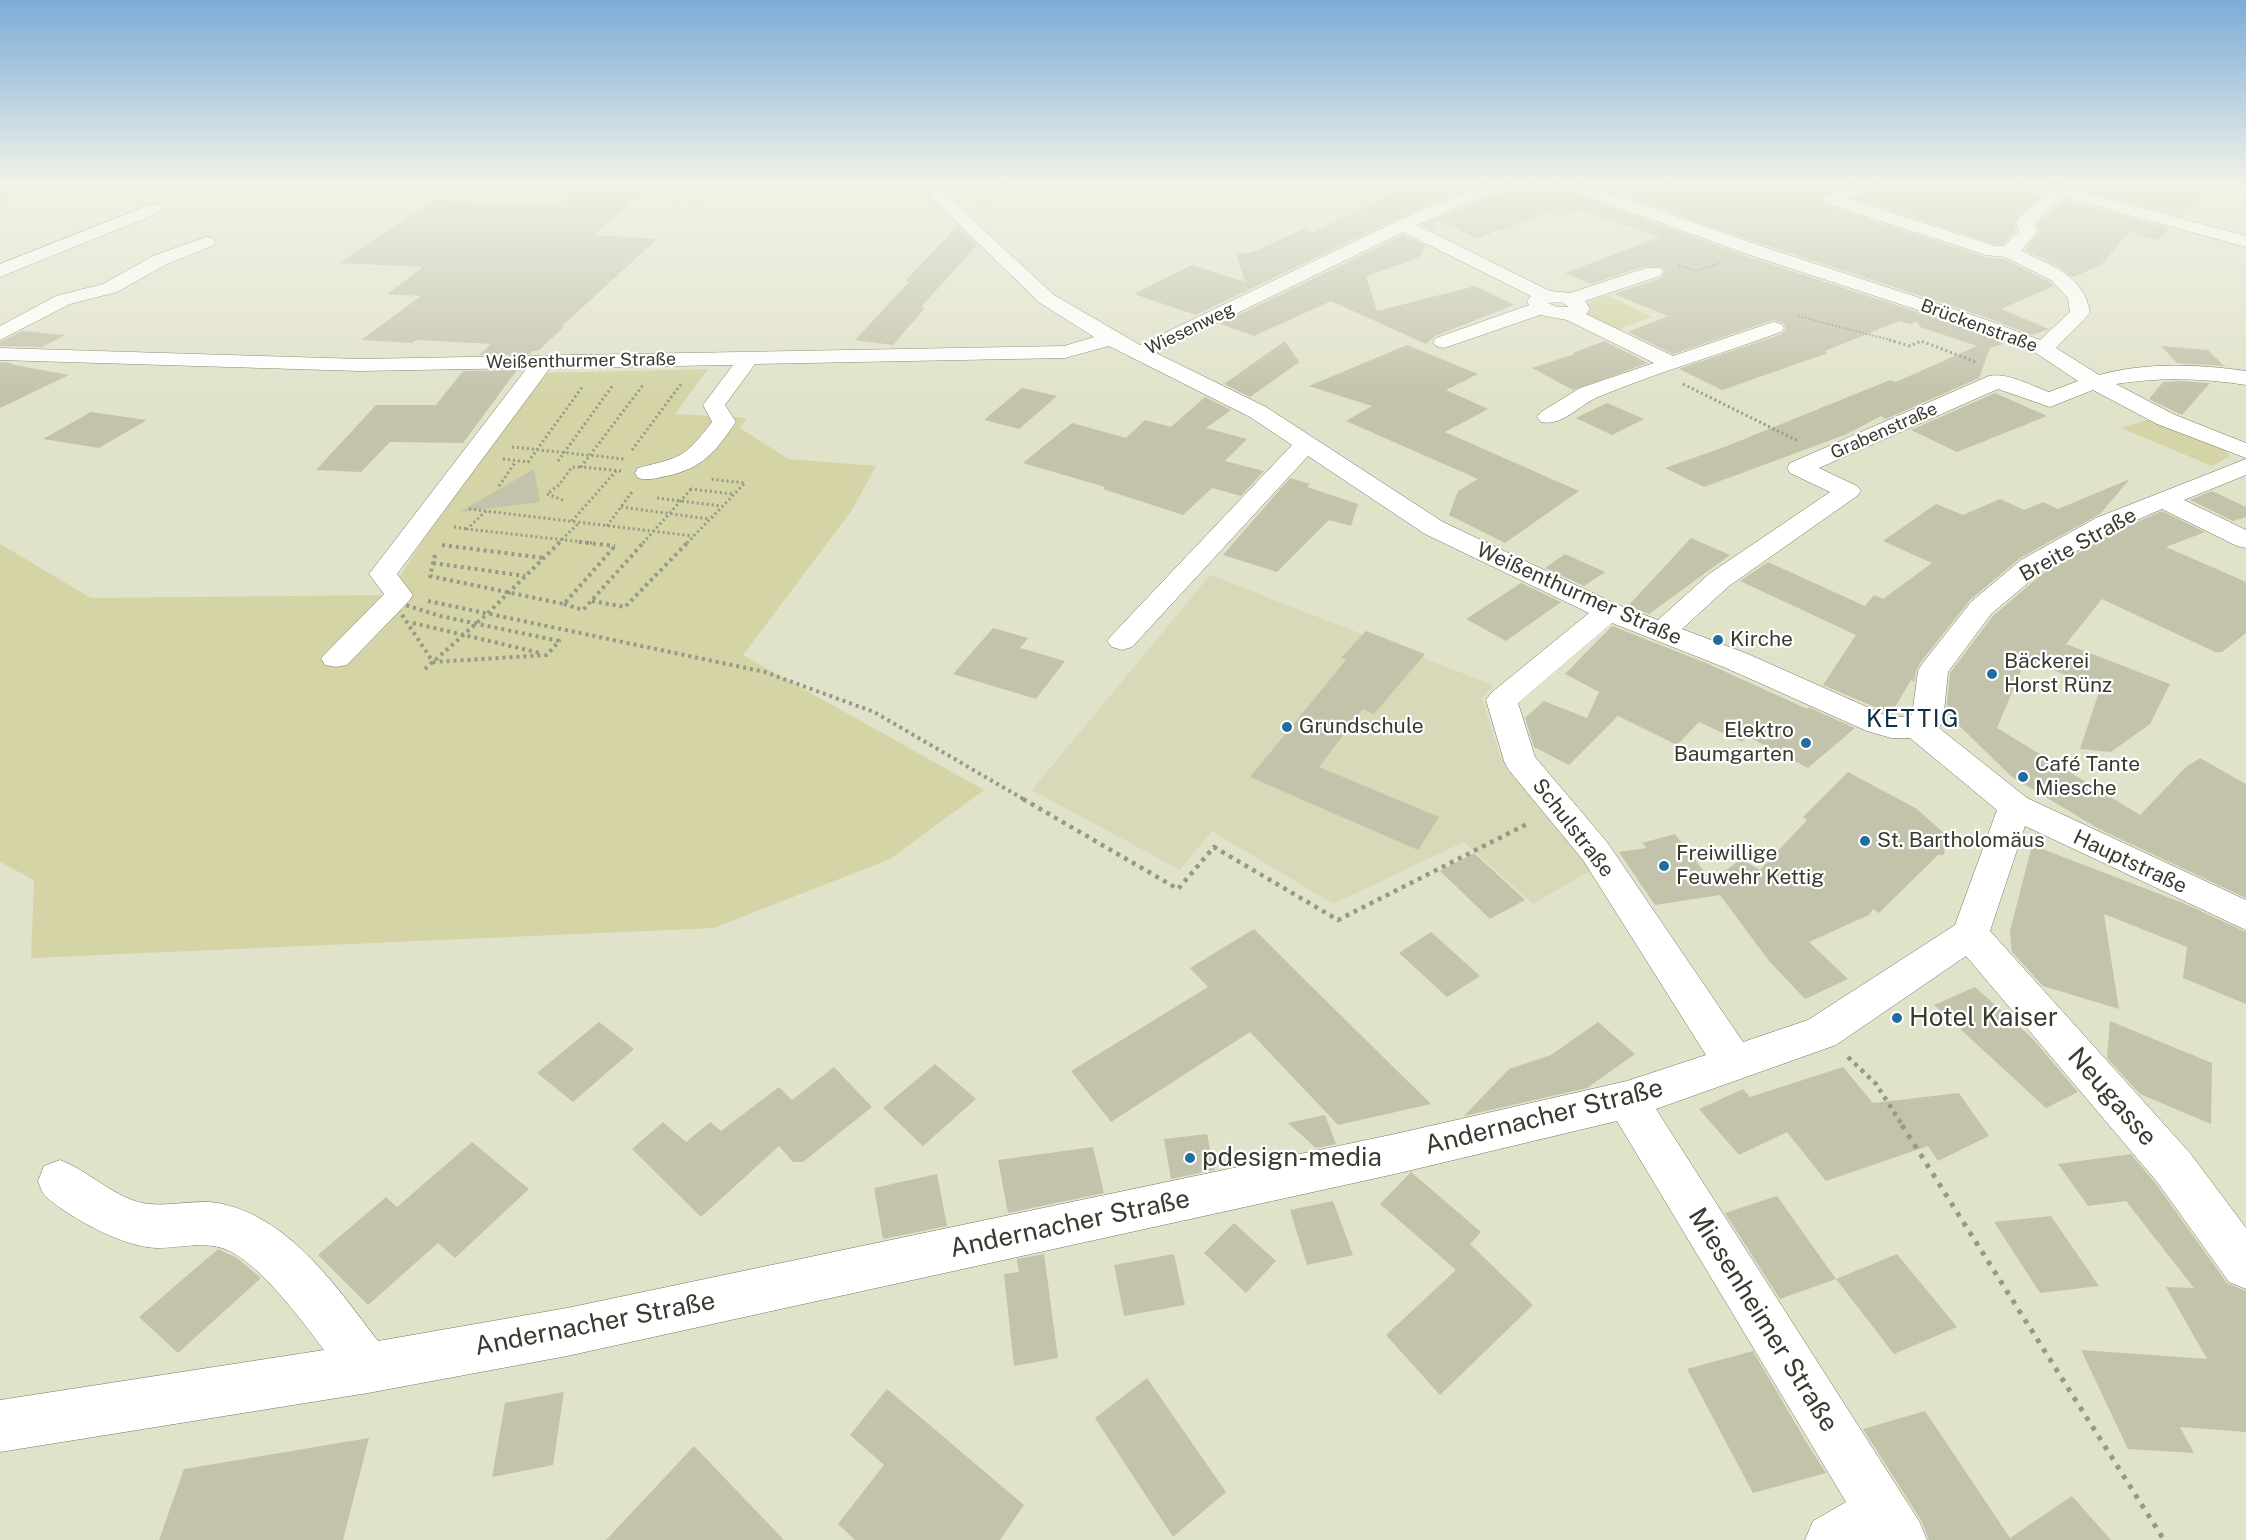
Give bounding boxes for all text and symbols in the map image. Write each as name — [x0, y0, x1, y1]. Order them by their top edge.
street label: Brückenstraße — [1918, 295, 2040, 357]
street label: Wiesenweg — [1142, 298, 1238, 360]
street label: Weißenthurmer Straße — [486, 349, 676, 373]
street label: Grabenstraße — [1827, 398, 1941, 464]
street label: Breite Straße — [2015, 503, 2141, 587]
street label: Weißenthurmer Straße — [1472, 537, 1686, 651]
place label: Kirche — [1730, 627, 1793, 653]
marker: Kirche — [1711, 633, 1725, 647]
place label: Bäckerei Horst Rünz — [2004, 649, 2112, 699]
marker: Bäckerei Horst Rünz — [1985, 667, 1999, 681]
district label: KETTIG — [1866, 706, 1960, 734]
place label: Grundschule — [1299, 714, 1424, 740]
place label: Elektro Baumgarten — [1674, 718, 1794, 768]
marker: Grundschule — [1280, 720, 1294, 734]
marker: Elektro Baumgarten — [1799, 736, 1813, 750]
place label: Café Tante Miesche — [2035, 752, 2140, 802]
marker: Café Tante Miesche — [2016, 770, 2030, 784]
street label: Schulstraße — [1527, 774, 1619, 882]
street label: Hauptstraße — [2069, 825, 2191, 899]
place label: St. Bartholomäus — [1877, 828, 2045, 854]
marker: St. Bartholomäus — [1858, 834, 1872, 848]
place label: Freiwillige Feuwehr Kettig — [1676, 841, 1824, 891]
marker: Freiwillige Feuwehr Kettig — [1657, 859, 1671, 873]
place label: Hotel Kaiser — [1909, 1002, 2058, 1034]
marker: Hotel Kaiser — [1890, 1011, 1904, 1025]
street label: Neugasse — [2061, 1041, 2163, 1153]
street label: Andernacher Straße — [1422, 1072, 1666, 1162]
place label: pdesign-media — [1202, 1142, 1382, 1174]
marker: pdesign-media — [1183, 1151, 1197, 1165]
street label: Andernacher Straße — [947, 1183, 1193, 1265]
street label: Miesenheimer Straße — [1681, 1202, 1845, 1438]
street label: Andernacher Straße — [472, 1285, 718, 1363]

